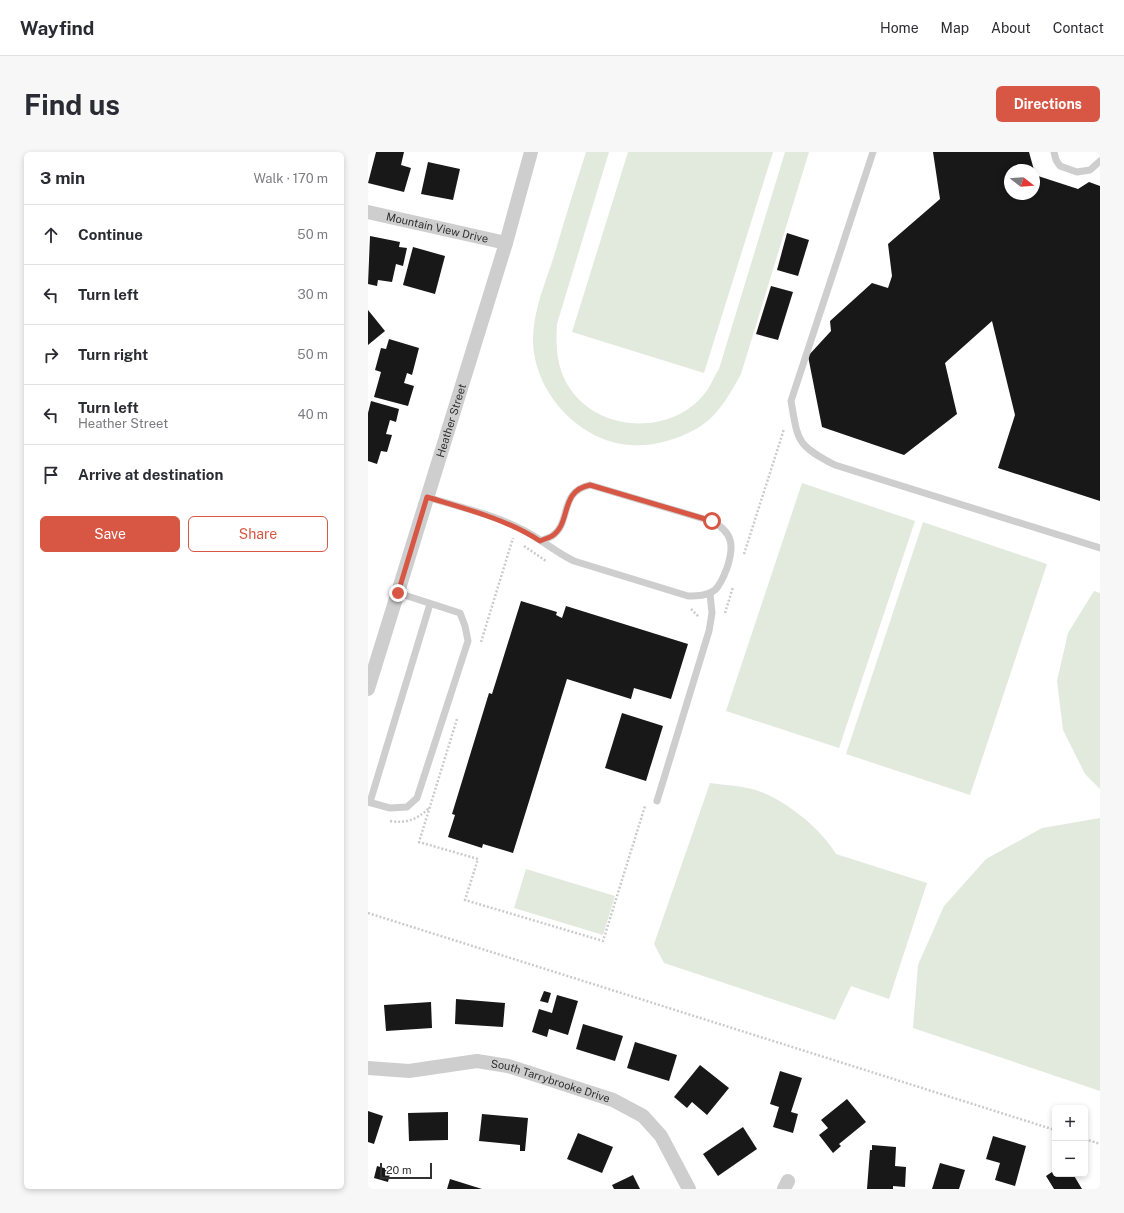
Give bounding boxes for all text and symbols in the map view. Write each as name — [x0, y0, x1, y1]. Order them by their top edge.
text: Wayfind — [20, 17, 94, 39]
text: Home — [880, 20, 919, 36]
text: Map — [941, 20, 969, 36]
text: About — [991, 20, 1031, 36]
text: Contact — [1053, 20, 1104, 36]
button: Directions — [996, 86, 1100, 122]
text: Find us — [24, 88, 120, 121]
north arrow — [1004, 164, 1040, 200]
text: 3 min — [40, 168, 85, 188]
text: Walk · 170 m — [253, 171, 328, 186]
street label: Mountain View Drive — [385, 210, 489, 245]
icon: ahead — [40, 224, 62, 246]
text: Continue — [78, 226, 143, 243]
text: 50 m — [297, 227, 328, 242]
icon: left — [40, 284, 62, 306]
text: Turn left — [78, 286, 139, 303]
text: 30 m — [298, 287, 328, 302]
icon: right — [40, 344, 62, 366]
text: Turn right — [78, 346, 148, 363]
text: 50 m — [297, 347, 328, 362]
street label: Heather Street — [434, 382, 468, 459]
text: Turn left — [78, 399, 139, 416]
icon: left — [40, 404, 62, 426]
text: 40 m — [297, 407, 328, 422]
text: Heather Street — [78, 416, 168, 431]
icon: arrive — [40, 464, 62, 486]
text: Arrive at destination — [78, 466, 223, 483]
route start — [703, 512, 721, 530]
button: Save — [40, 516, 180, 552]
button: Share — [188, 516, 328, 552]
route end — [389, 584, 407, 602]
street label: South Tarrybrooke Drive — [490, 1057, 612, 1105]
map controls — [1052, 1105, 1088, 1177]
button: + — [1052, 1105, 1088, 1141]
button: − — [1052, 1141, 1088, 1177]
scale bar — [380, 1161, 432, 1180]
text: 20 m — [386, 1164, 411, 1176]

